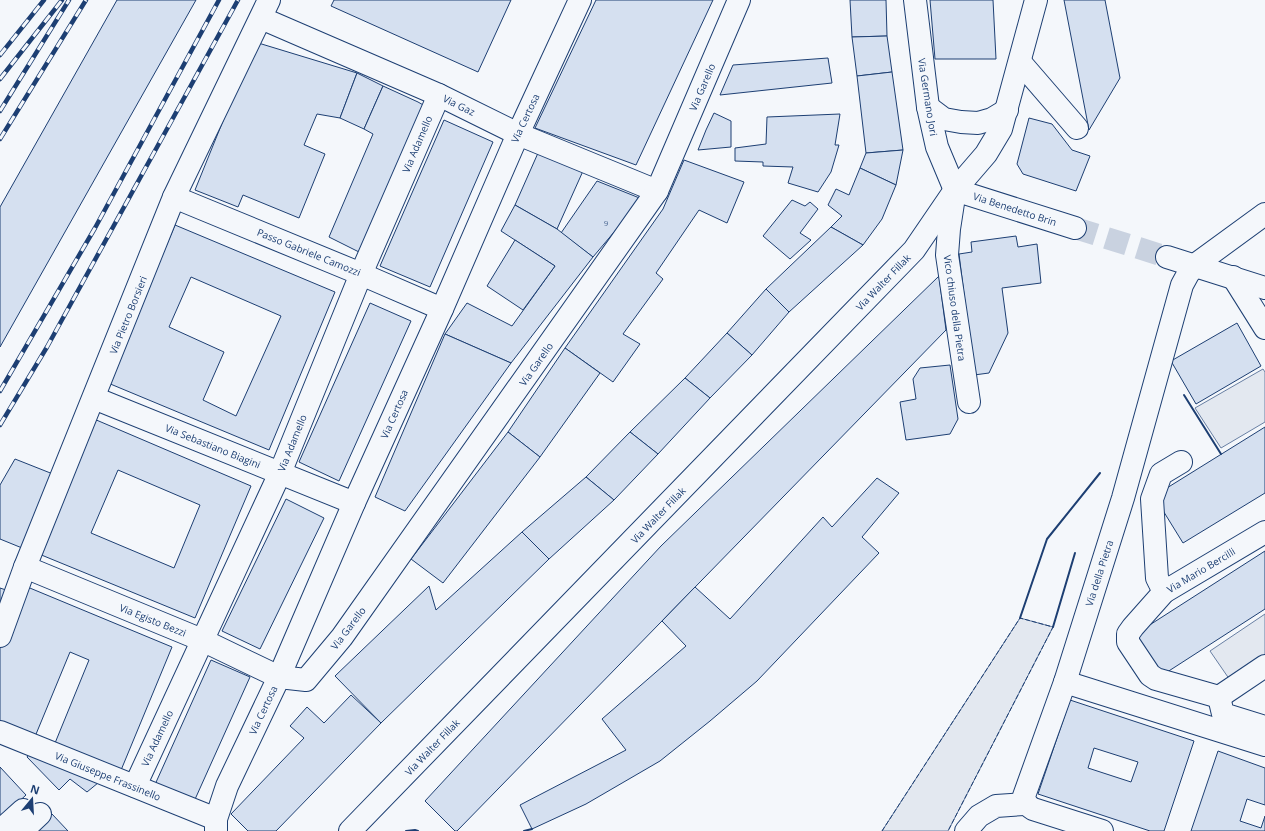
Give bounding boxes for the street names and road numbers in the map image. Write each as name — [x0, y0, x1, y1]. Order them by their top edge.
street label: Via Germano Jori — [915, 57, 941, 137]
street label: Via Garello — [686, 61, 718, 113]
street label: Via Gaz — [441, 91, 478, 119]
street label: Via Certosa — [508, 91, 542, 145]
street label: Via Adamello — [399, 113, 435, 175]
street label: Via Benedetto Brin — [971, 189, 1059, 229]
street label: Passo Gabriele Camozzi — [255, 225, 363, 279]
street label: Via Walter Fillak — [852, 250, 914, 313]
street label: Vico chiuso della Pietra — [941, 254, 969, 362]
street label: Via Pietro Borsieri — [106, 274, 150, 356]
street label: Via Garello — [516, 339, 556, 389]
street label: Via Certosa — [377, 387, 411, 441]
street label: Via Adamello — [274, 412, 310, 474]
street label: Via Sebastiano Biagini — [163, 420, 263, 472]
street label: Via Walter Fillak — [627, 483, 689, 546]
street label: Via della Pietra — [1082, 538, 1116, 608]
street label: Via Mario Bercilli — [1164, 544, 1238, 596]
street label: Via Egisto Bezzi — [117, 600, 189, 640]
street label: Via Garello — [327, 604, 369, 652]
street label: Via Certosa — [246, 683, 280, 737]
street label: Via Adamello — [138, 708, 176, 768]
street label: Via Walter Fillak — [401, 715, 463, 778]
street label: Via Giuseppe Frassinello — [53, 748, 163, 804]

